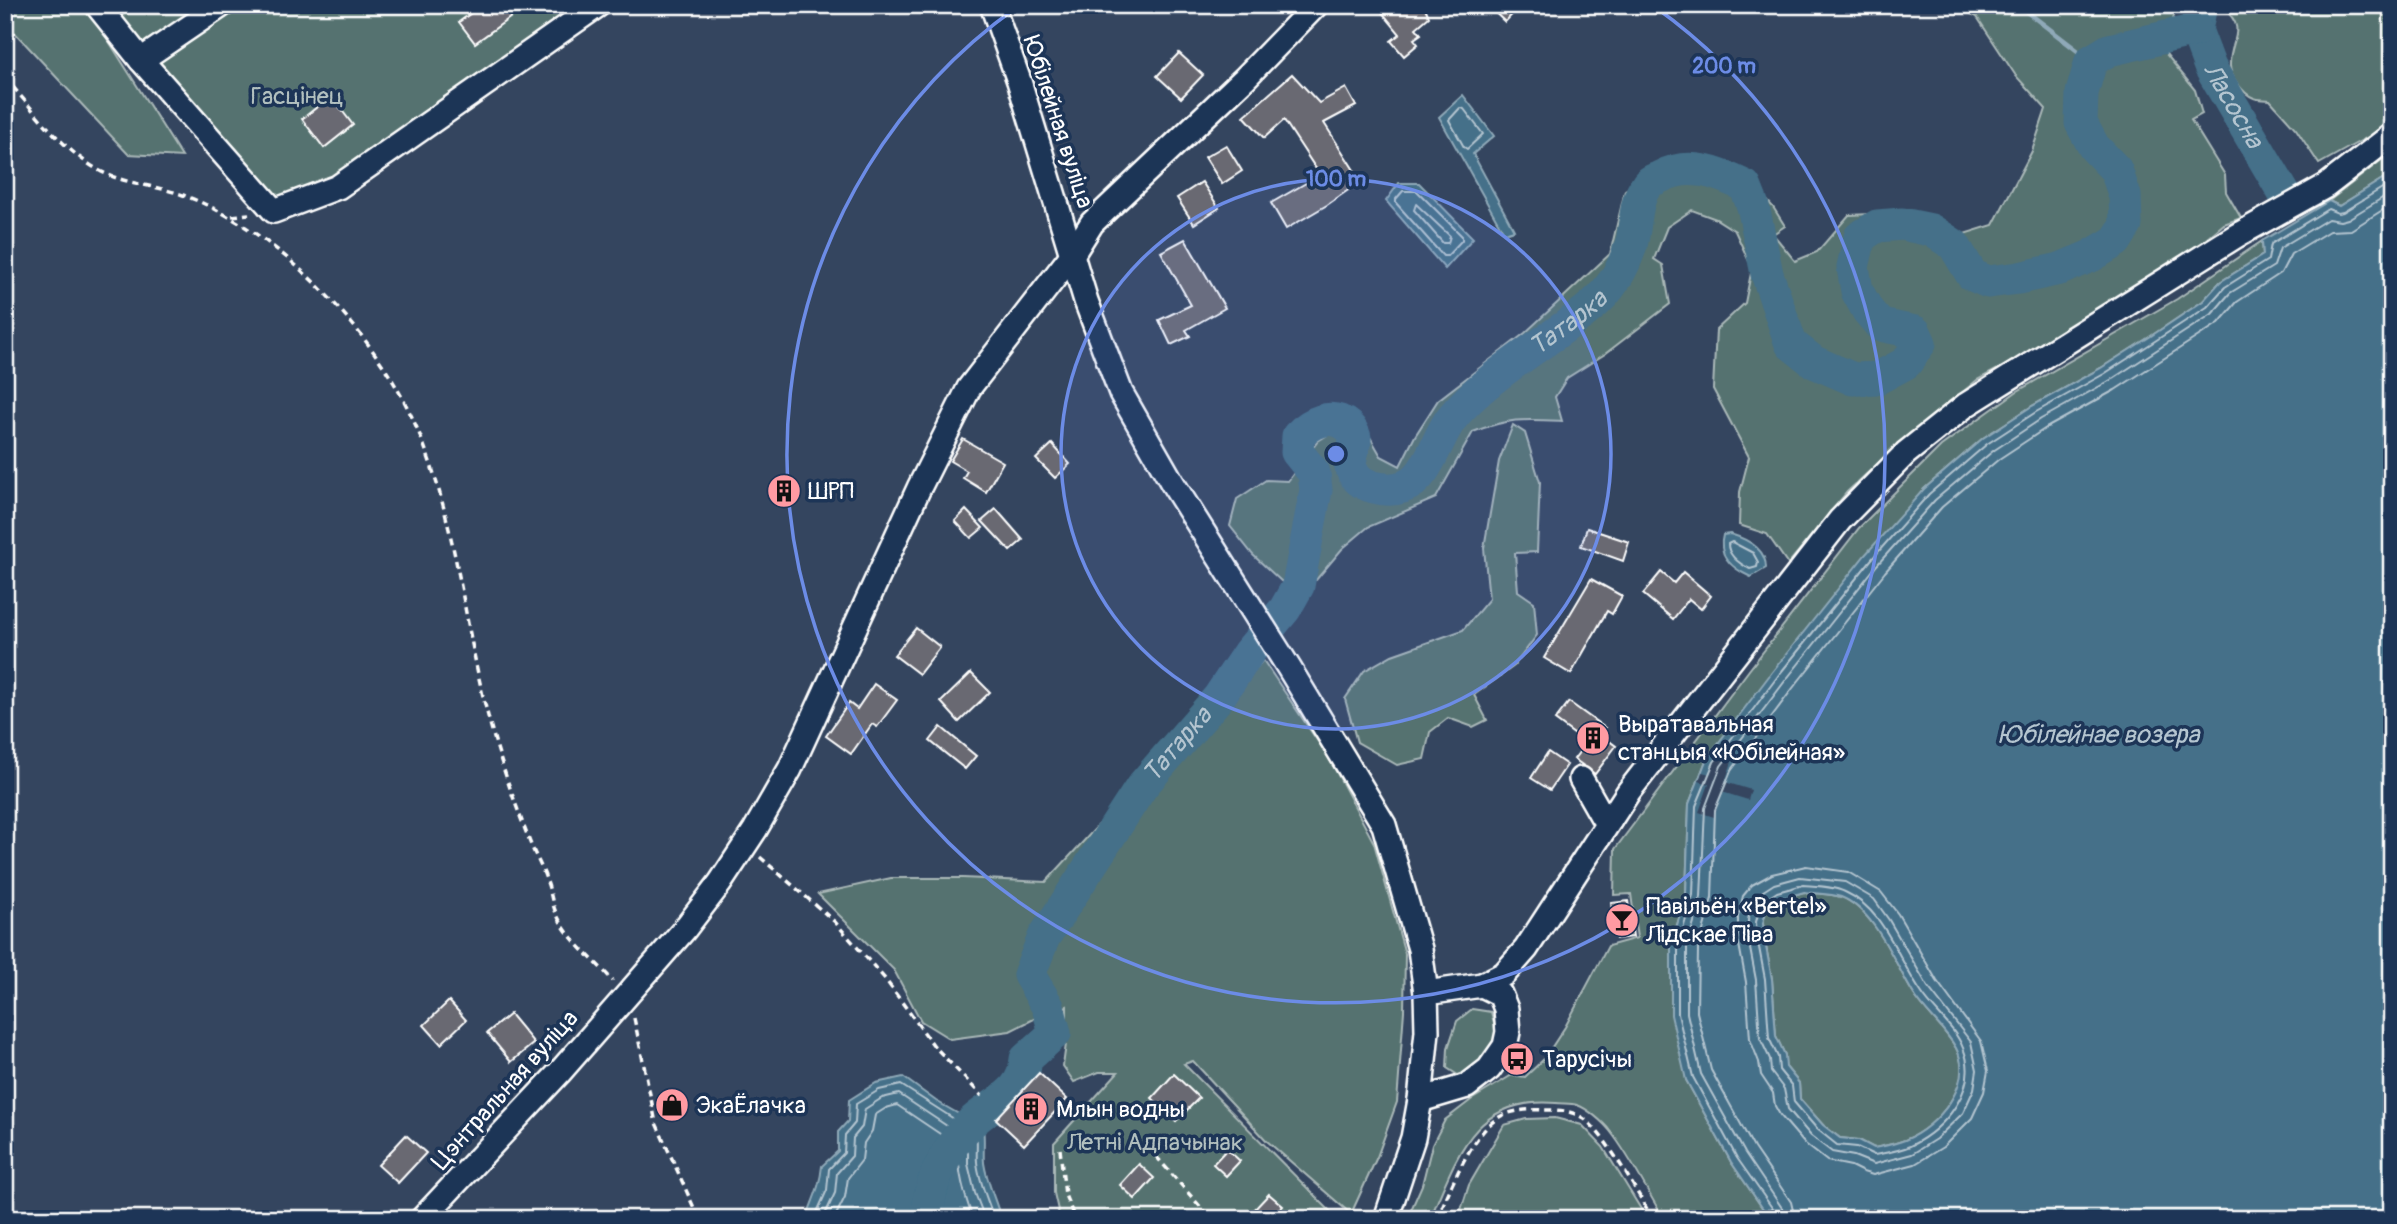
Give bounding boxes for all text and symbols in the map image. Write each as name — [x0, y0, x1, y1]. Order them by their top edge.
street label: Юбілейная вуліца — [1016, 32, 1100, 212]
text: 200 m — [1692, 53, 1756, 80]
water label: Ласосна — [2195, 57, 2271, 156]
park label: Гасцінец — [250, 82, 344, 111]
text: 100 m — [1306, 166, 1366, 193]
water label: Татарка — [1523, 283, 1616, 363]
centre of rings — [1324, 442, 1348, 466]
building icon: ШРП — [765, 472, 803, 510]
place label: ШРП — [808, 477, 854, 506]
water label: Татарка — [1136, 699, 1220, 789]
place label: Выратавальная станцыя «Юбілейная» — [1618, 710, 1845, 767]
building icon: Выратавальная станцыя «Юбілейная» — [1574, 719, 1612, 757]
water label: Юбілейнае возера — [1999, 719, 2201, 751]
place label: Павільён «Bertel» Лідскае Піва — [1645, 892, 1827, 949]
bar icon: Павільён «Bertel» Лідскае Піва — [1603, 901, 1641, 939]
street label: Цэнтральная вуліца — [426, 1004, 584, 1176]
bus stop icon: Тарусічы — [1498, 1040, 1536, 1078]
place label: Тарусічы — [1542, 1045, 1632, 1074]
shop icon: ЭкаЁлачка — [653, 1086, 691, 1124]
building icon: Млын водны — [1012, 1090, 1050, 1128]
place label: ЭкаЁлачка — [696, 1091, 806, 1120]
place label: Млын водны — [1056, 1095, 1185, 1124]
park label: Летні Адпачынак — [1066, 1128, 1243, 1157]

